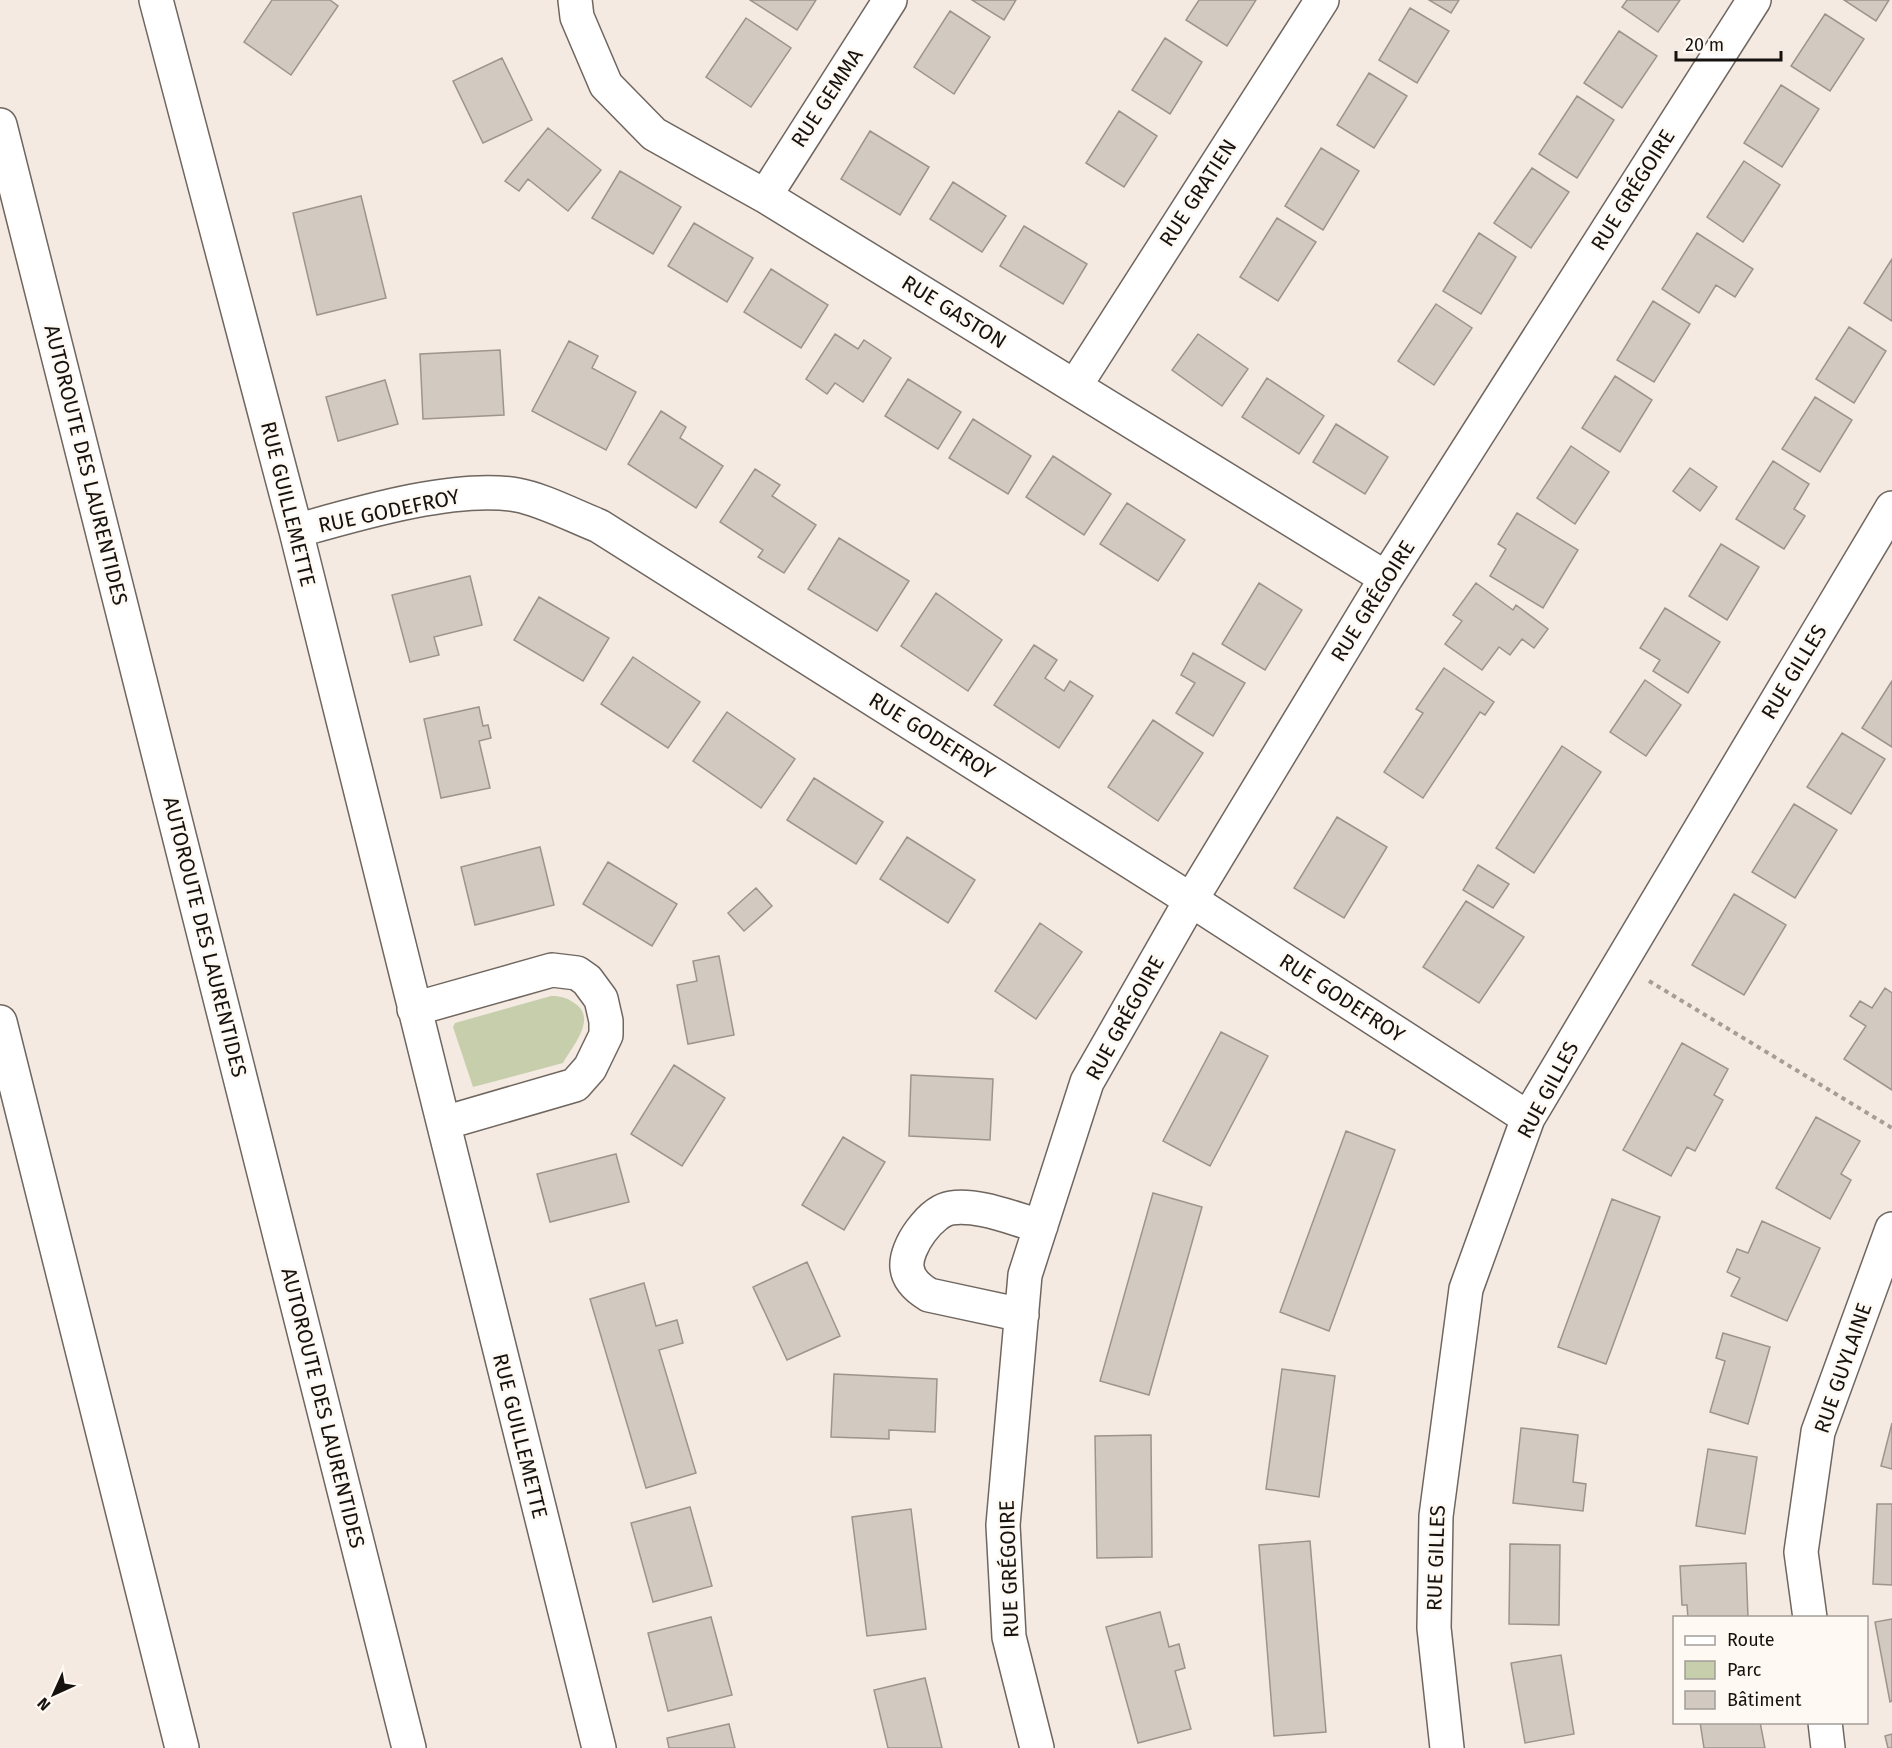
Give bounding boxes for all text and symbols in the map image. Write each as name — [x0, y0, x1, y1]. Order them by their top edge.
scale bar — [1676, 24, 1781, 62]
text: 20 m — [1685, 34, 1724, 56]
street label: RUE GEMMA — [785, 44, 869, 152]
street label: RUE GRÉGOIRE — [1585, 125, 1681, 255]
street label: RUE GRATIEN — [1154, 134, 1242, 252]
street label: RUE GASTON — [897, 270, 1011, 354]
street label: AUTOROUTE DES LAURENTIDES — [39, 322, 133, 608]
street label: RUE GUILLEMETTE — [255, 419, 321, 589]
street label: RUE GODEFROY — [316, 483, 463, 539]
street label: RUE GRÉGOIRE — [1325, 536, 1421, 666]
street label: RUE GILLES — [1756, 620, 1832, 724]
street label: RUE GODEFROY — [864, 687, 1000, 785]
street label: AUTOROUTE DES LAURENTIDES — [158, 794, 252, 1080]
street label: RUE GODEFROY — [1275, 948, 1410, 1048]
street label: RUE GRÉGOIRE — [1080, 951, 1170, 1085]
street label: RUE GILLES — [1512, 1037, 1584, 1143]
street label: AUTOROUTE DES LAURENTIDES — [276, 1265, 370, 1551]
street label: RUE GUYLAINE — [1809, 1299, 1877, 1437]
street label: RUE GUILLEMETTE — [487, 1351, 553, 1521]
street label: RUE GRÉGOIRE — [994, 1500, 1024, 1638]
street label: RUE GILLES — [1421, 1505, 1451, 1611]
legend — [1673, 1616, 1868, 1724]
text: Route — [1727, 1629, 1775, 1651]
text: Parc — [1727, 1659, 1762, 1681]
north arrow — [24, 1664, 84, 1724]
text: Bâtiment — [1727, 1689, 1802, 1711]
text: N — [33, 1694, 54, 1715]

